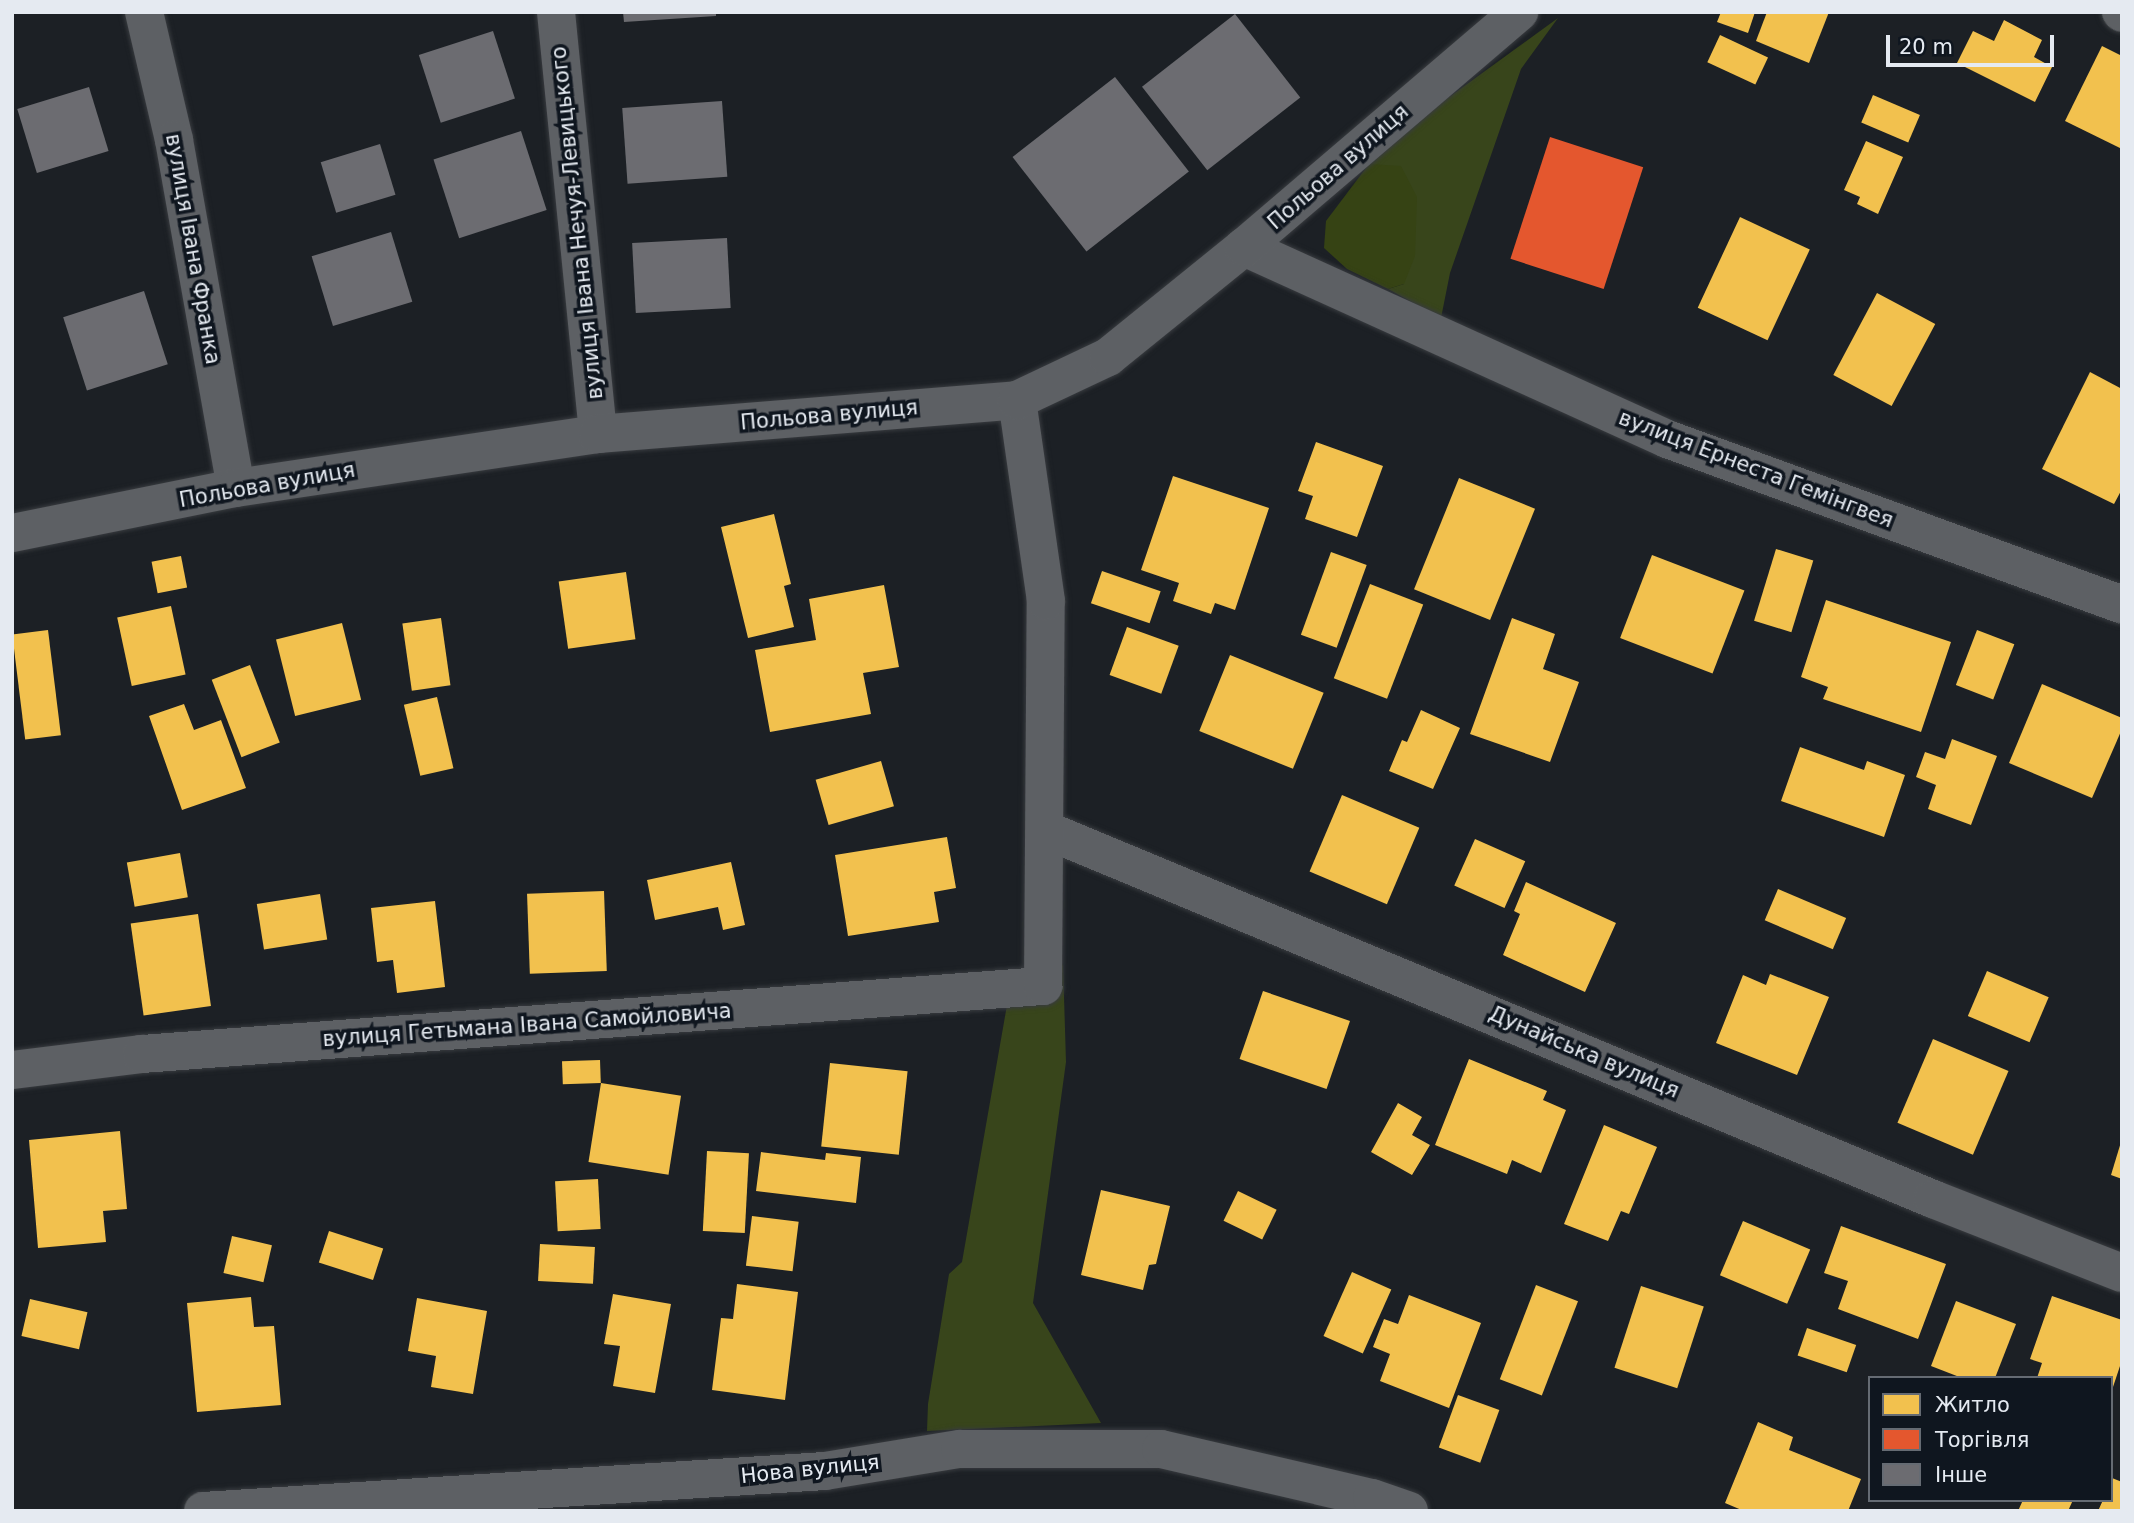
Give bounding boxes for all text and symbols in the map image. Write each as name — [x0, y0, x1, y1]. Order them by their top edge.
scale bar — [1889, 21, 2057, 65]
text: 20 m — [1899, 35, 1953, 59]
street label: вулиця Івана Нечуя-Левицького — [546, 45, 608, 401]
street label: Польова вулиця — [1263, 99, 1413, 235]
street label: вулиця Івана Франка — [160, 132, 226, 366]
street label: Польова вулиця — [739, 395, 919, 435]
street label: вулиця Ернеста Гемінгвея — [1615, 405, 1897, 533]
street label: Польова вулиця — [177, 457, 357, 513]
street label: вулиця Гетьмана Івана Самойловича — [322, 998, 732, 1052]
street label: Дунайська вулиця — [1485, 1001, 1683, 1103]
legend — [1868, 1376, 2113, 1502]
text: Житло — [1935, 1393, 2010, 1417]
text: Торгівля — [1935, 1428, 2029, 1452]
street label: Нова вулиця — [739, 1449, 881, 1489]
text: Інше — [1935, 1463, 1987, 1487]

